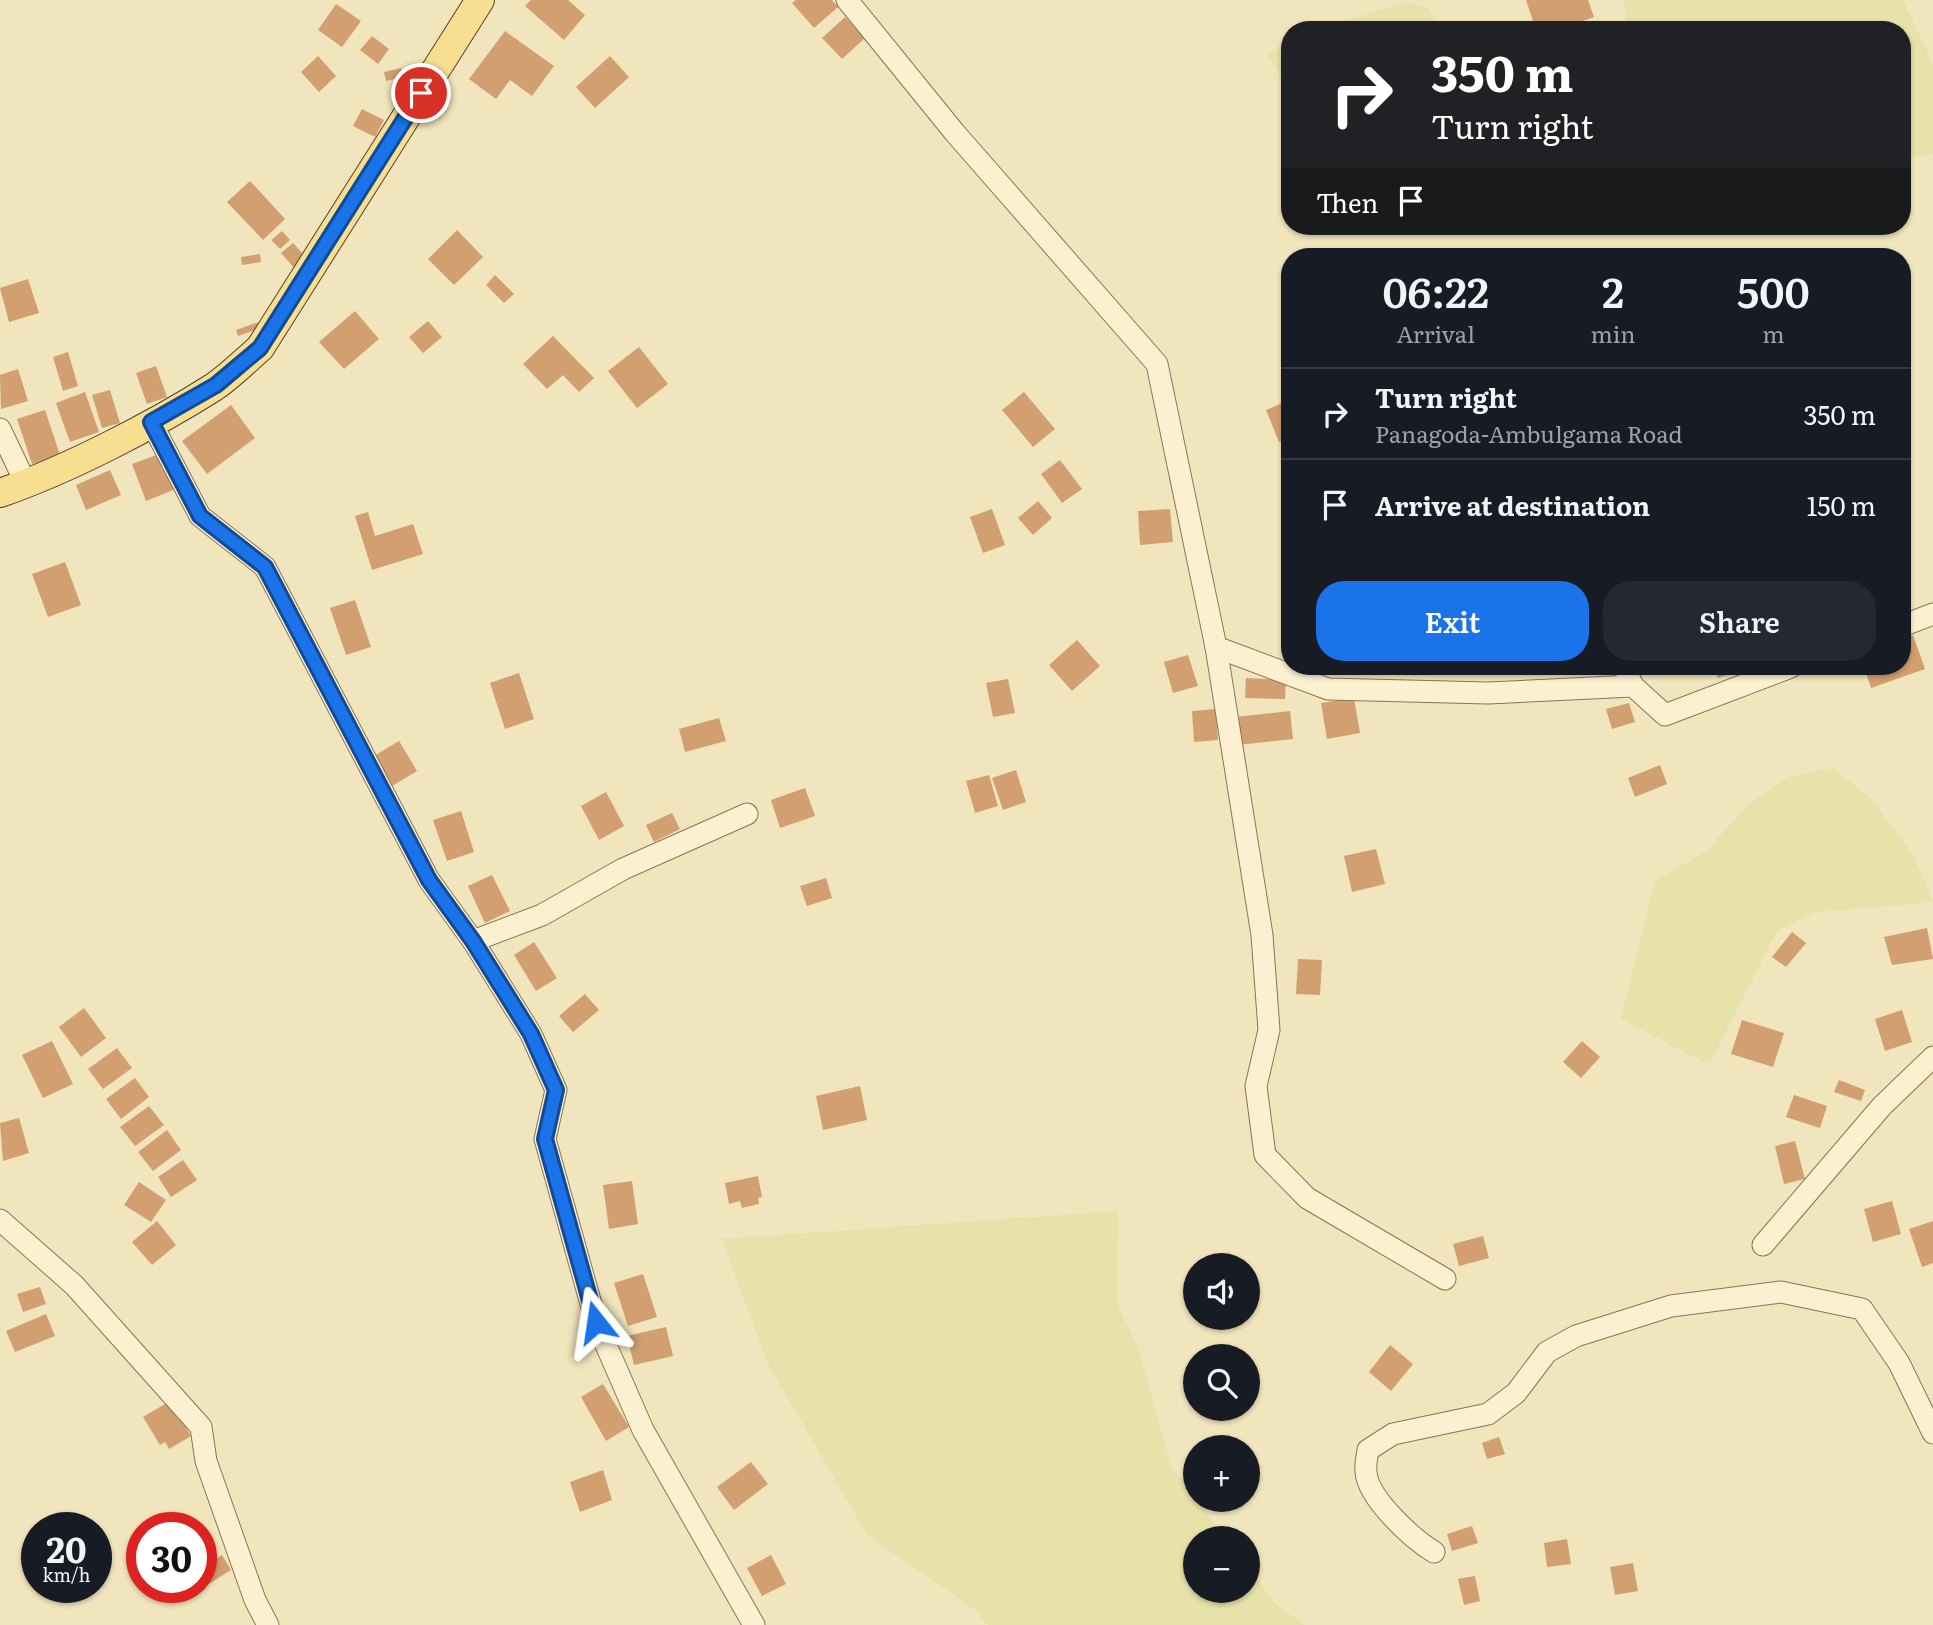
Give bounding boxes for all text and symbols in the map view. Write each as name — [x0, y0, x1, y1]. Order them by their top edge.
text: 350 m — [1431, 34, 1574, 107]
icon: right — [1316, 49, 1407, 140]
pin — [391, 63, 451, 123]
icon: arrive — [402, 74, 440, 112]
text: Turn right — [1431, 101, 1593, 149]
text: Then — [1316, 182, 1378, 221]
icon: arrive — [1392, 182, 1430, 220]
text: 06:22 — [1382, 259, 1489, 321]
text: 2 — [1602, 259, 1624, 321]
text: 500 — [1737, 259, 1810, 321]
text: Arrival — [1396, 316, 1475, 350]
text: min — [1590, 316, 1636, 350]
text: m — [1762, 316, 1784, 350]
text: Turn right — [1375, 377, 1517, 416]
text: 350 m — [1803, 394, 1876, 433]
icon: right — [1316, 395, 1354, 433]
text: Panagoda-Ambulgama Road — [1375, 416, 1683, 450]
text: Arrive at destination — [1375, 485, 1650, 524]
text: 150 m — [1807, 485, 1876, 524]
icon: arrive — [1316, 486, 1354, 524]
button: Exit — [1316, 581, 1589, 661]
button: Share — [1603, 581, 1876, 661]
map controls — [1183, 1253, 1260, 1603]
button: sound — [1183, 1253, 1260, 1330]
position arrow — [559, 1285, 633, 1359]
button: search — [1183, 1344, 1260, 1421]
button: + — [1183, 1435, 1260, 1512]
speed limit sign: 30 — [126, 1512, 217, 1603]
text: 20 — [46, 1522, 87, 1574]
button: − — [1183, 1526, 1260, 1603]
text: km/h — [43, 1561, 90, 1588]

